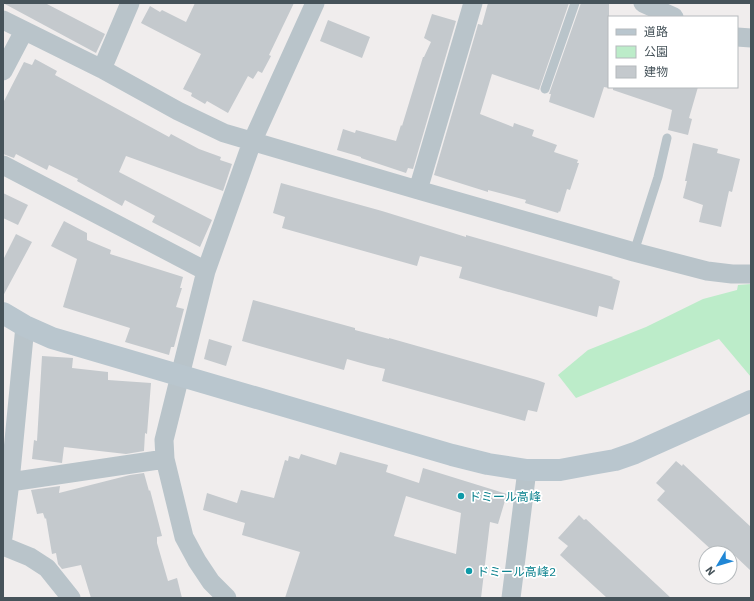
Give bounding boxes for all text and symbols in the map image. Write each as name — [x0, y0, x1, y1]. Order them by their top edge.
legend — [608, 16, 738, 88]
text: 道路 — [644, 24, 668, 39]
text: 公園 — [644, 44, 668, 59]
text: 建物 — [644, 64, 668, 79]
place label: ドミール高峰 — [469, 489, 541, 504]
marker: ドミール高峰 — [456, 491, 466, 501]
north arrow — [698, 545, 738, 585]
place label: ドミール高峰2 — [477, 564, 556, 579]
text: N — [702, 564, 718, 579]
marker: ドミール高峰2 — [464, 566, 474, 576]

